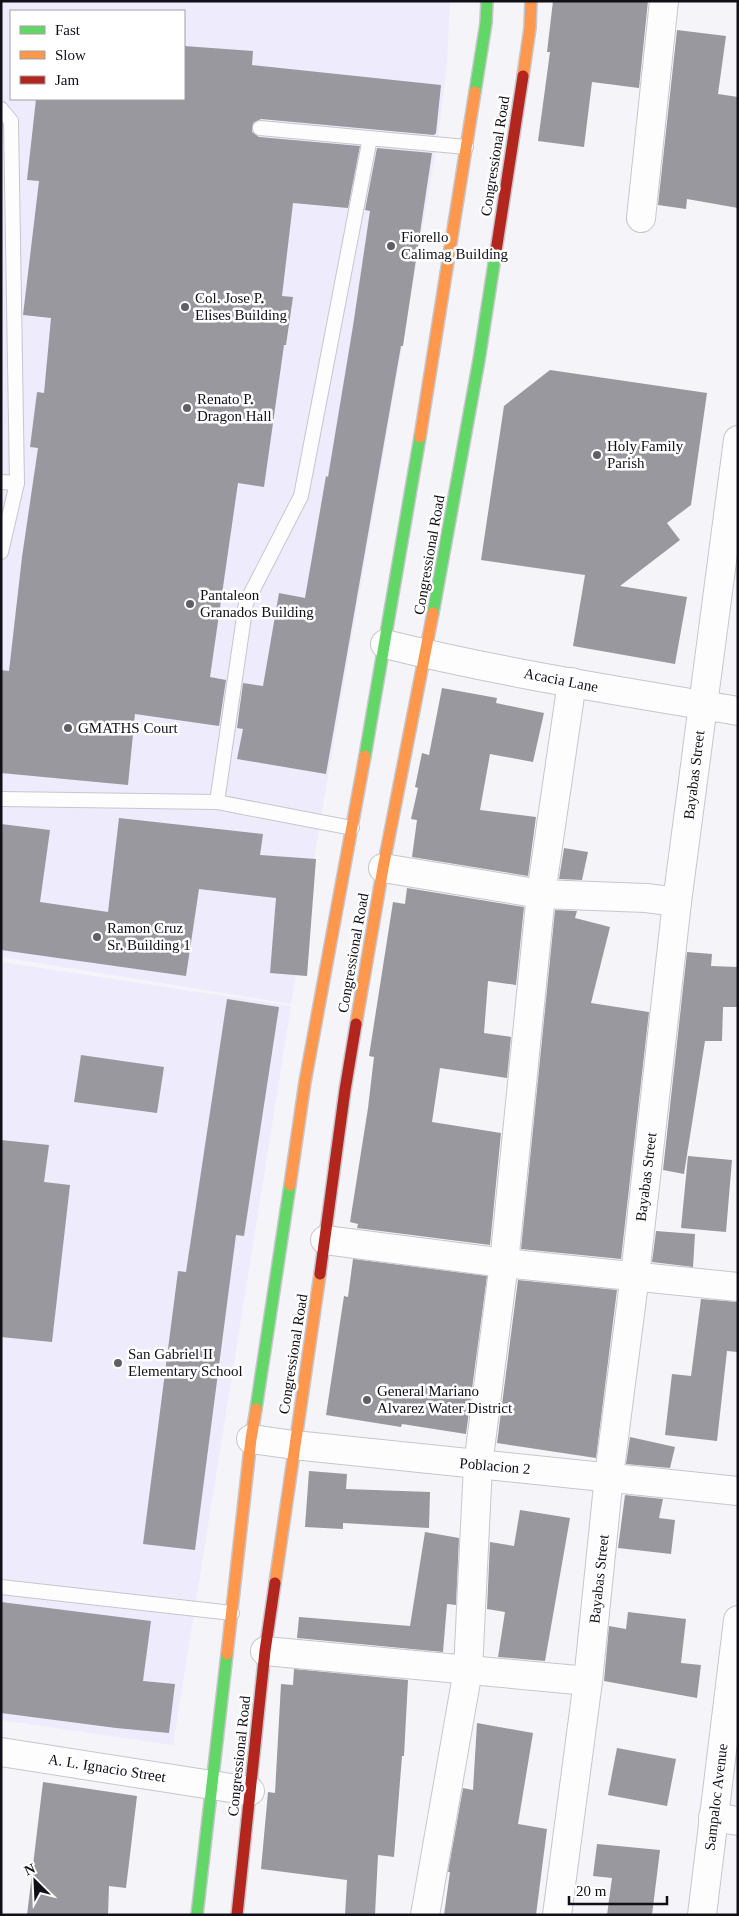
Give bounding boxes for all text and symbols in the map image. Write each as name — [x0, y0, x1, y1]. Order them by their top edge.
legend — [10, 10, 185, 100]
text: Fast — [55, 22, 81, 38]
text: Slow — [55, 47, 86, 63]
text: Jam — [55, 72, 79, 88]
street label: Congressional Road — [478, 94, 512, 217]
place label: Fiorello Calimag Building — [401, 229, 509, 262]
marker: Fiorello Calimag Building — [385, 240, 397, 252]
place label: Col. Jose P. Elises Building — [195, 290, 288, 323]
marker: Col. Jose P. Elises Building — [179, 301, 191, 313]
place label: Renato P. Dragon Hall — [197, 391, 272, 424]
marker: Renato P. Dragon Hall — [181, 402, 193, 414]
place label: Holy Family Parish — [607, 438, 684, 471]
marker: Holy Family Parish — [591, 449, 603, 461]
street label: Congressional Road — [411, 493, 447, 616]
place label: Pantaleon Granados Building — [200, 587, 314, 620]
marker: Pantaleon Granados Building — [184, 598, 196, 610]
street label: Acacia Lane — [522, 665, 600, 695]
place label: GMATHS Court — [78, 720, 178, 736]
marker: GMATHS Court — [62, 722, 74, 734]
street label: Bayabas Street — [681, 729, 707, 820]
street label: Congressional Road — [335, 891, 371, 1014]
place label: Ramon Cruz Sr. Building 1 — [107, 920, 191, 953]
marker: Ramon Cruz Sr. Building 1 — [91, 931, 103, 943]
street label: Bayabas Street — [633, 1131, 659, 1222]
street label: Congressional Road — [276, 1292, 310, 1415]
place label: San Gabriel II Elementary School — [128, 1346, 243, 1379]
marker: San Gabriel II Elementary School — [112, 1357, 124, 1369]
place label: General Mariano Alvarez Water District — [377, 1383, 513, 1416]
marker: General Mariano Alvarez Water District — [361, 1394, 373, 1406]
street label: Poblacion 2 — [459, 1455, 531, 1477]
street label: Bayabas Street — [586, 1533, 612, 1624]
street label: Congressional Road — [225, 1694, 253, 1817]
street label: Sampaloc Avenue — [702, 1742, 731, 1851]
street label: A. L. Ignacio Street — [47, 1751, 168, 1785]
north arrow — [10, 1856, 60, 1906]
text: N — [22, 1861, 38, 1878]
scale bar — [569, 1874, 666, 1906]
text: 20 m — [576, 1883, 607, 1899]

